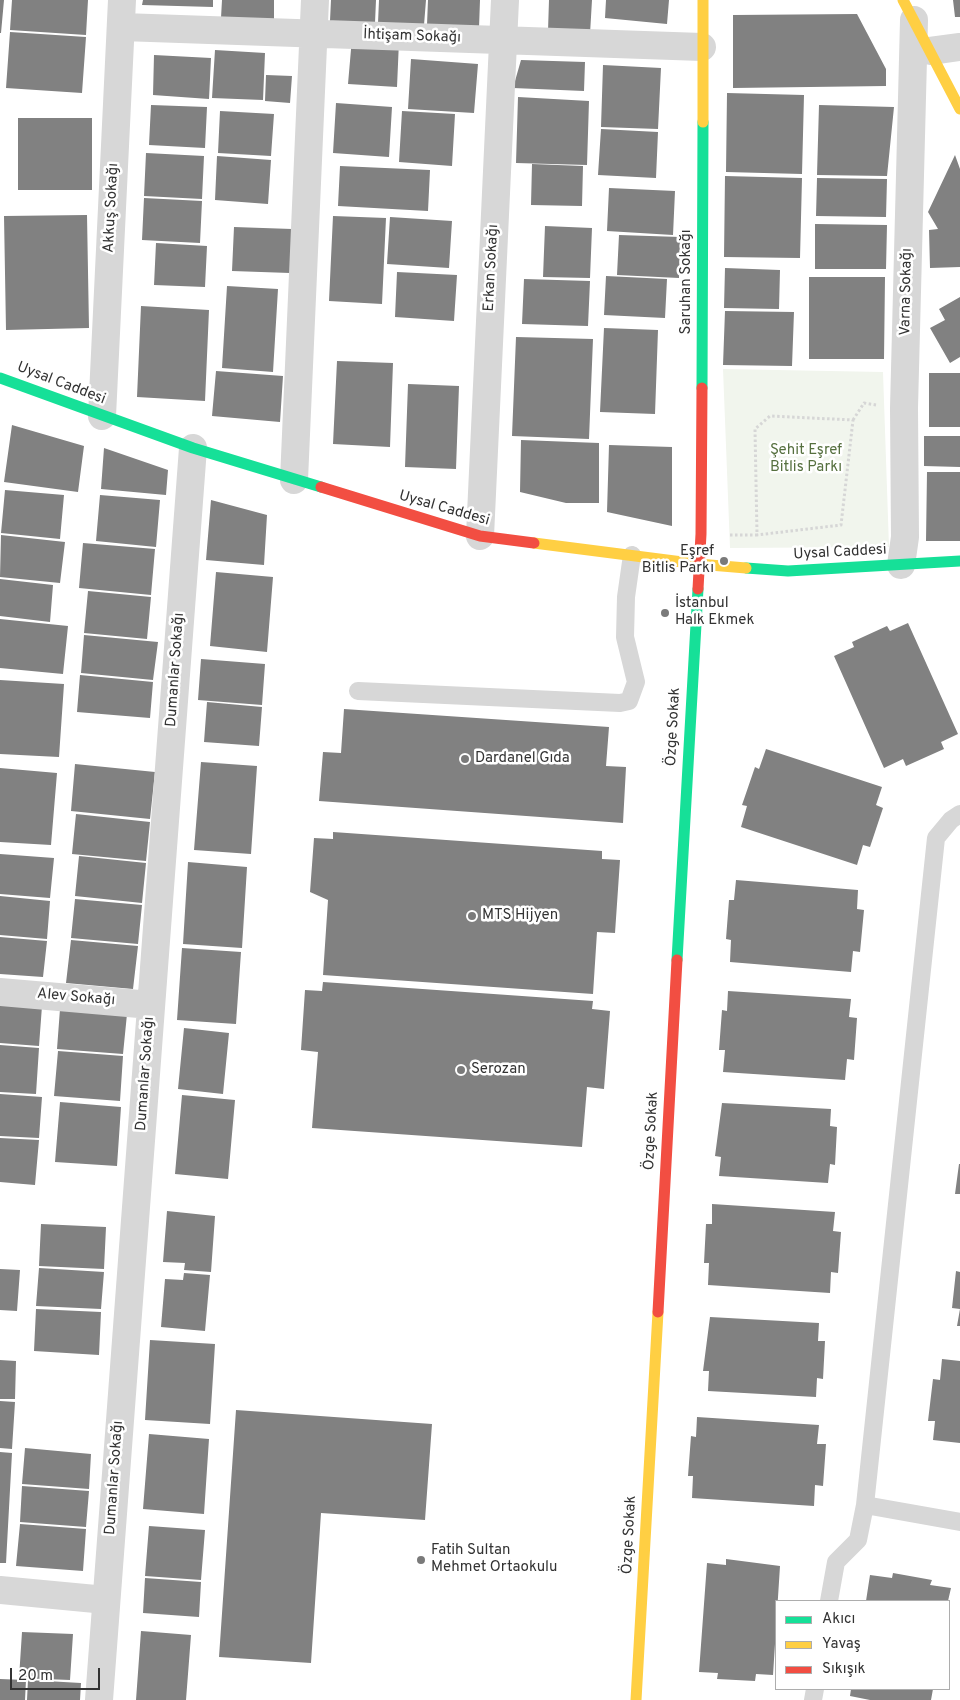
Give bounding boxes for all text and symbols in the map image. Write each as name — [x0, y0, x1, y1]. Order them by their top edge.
street label: İhtişam Sokağı — [363, 26, 461, 48]
street label: Akkuş Sokağı — [101, 163, 123, 253]
street label: Erkan Sokağı — [481, 224, 503, 312]
street label: Saruhan Sokağı — [678, 230, 696, 334]
street label: Varna Sokağı — [897, 248, 917, 336]
street label: Uysal Caddesi — [14, 359, 108, 409]
park label: Şehit Eşref Bitlis Parkı — [770, 442, 842, 477]
street label: Uysal Caddesi — [397, 487, 491, 531]
street label: Uysal Caddesi — [793, 542, 887, 564]
place label: Eşref Bitlis Parkı — [642, 543, 714, 578]
marker: Eşref Bitlis Parkı — [718, 555, 730, 567]
place label: İstanbul Halk Ekmek — [675, 595, 754, 630]
marker: İstanbul Halk Ekmek — [659, 607, 671, 619]
street label: Dumanlar Sokağı — [163, 612, 189, 728]
street label: Özge Sokak — [663, 687, 685, 767]
place label: Dardanel Gıda — [475, 750, 570, 768]
marker: Dardanel Gıda — [459, 753, 471, 765]
place label: MTS Hijyen — [482, 907, 558, 925]
marker: MTS Hijyen — [466, 910, 478, 922]
street label: Alev Sokağı — [36, 986, 116, 1010]
street label: Dumanlar Sokağı — [133, 1016, 159, 1132]
place label: Serozan — [471, 1061, 526, 1079]
marker: Serozan — [455, 1064, 467, 1076]
street label: Özge Sokak — [641, 1091, 663, 1171]
street label: Dumanlar Sokağı — [102, 1420, 128, 1536]
street label: Özge Sokak — [619, 1495, 641, 1575]
place label: Fatih Sultan Mehmet Ortaokulu — [431, 1542, 557, 1577]
marker: Fatih Sultan Mehmet Ortaokulu — [415, 1554, 427, 1566]
legend — [775, 1600, 950, 1690]
text: Akıcı — [822, 1610, 855, 1629]
text: Yavaş — [822, 1635, 861, 1654]
scale bar — [12, 1658, 102, 1690]
text: Sıkışık — [822, 1660, 866, 1679]
text: 20 m — [18, 1667, 53, 1686]

